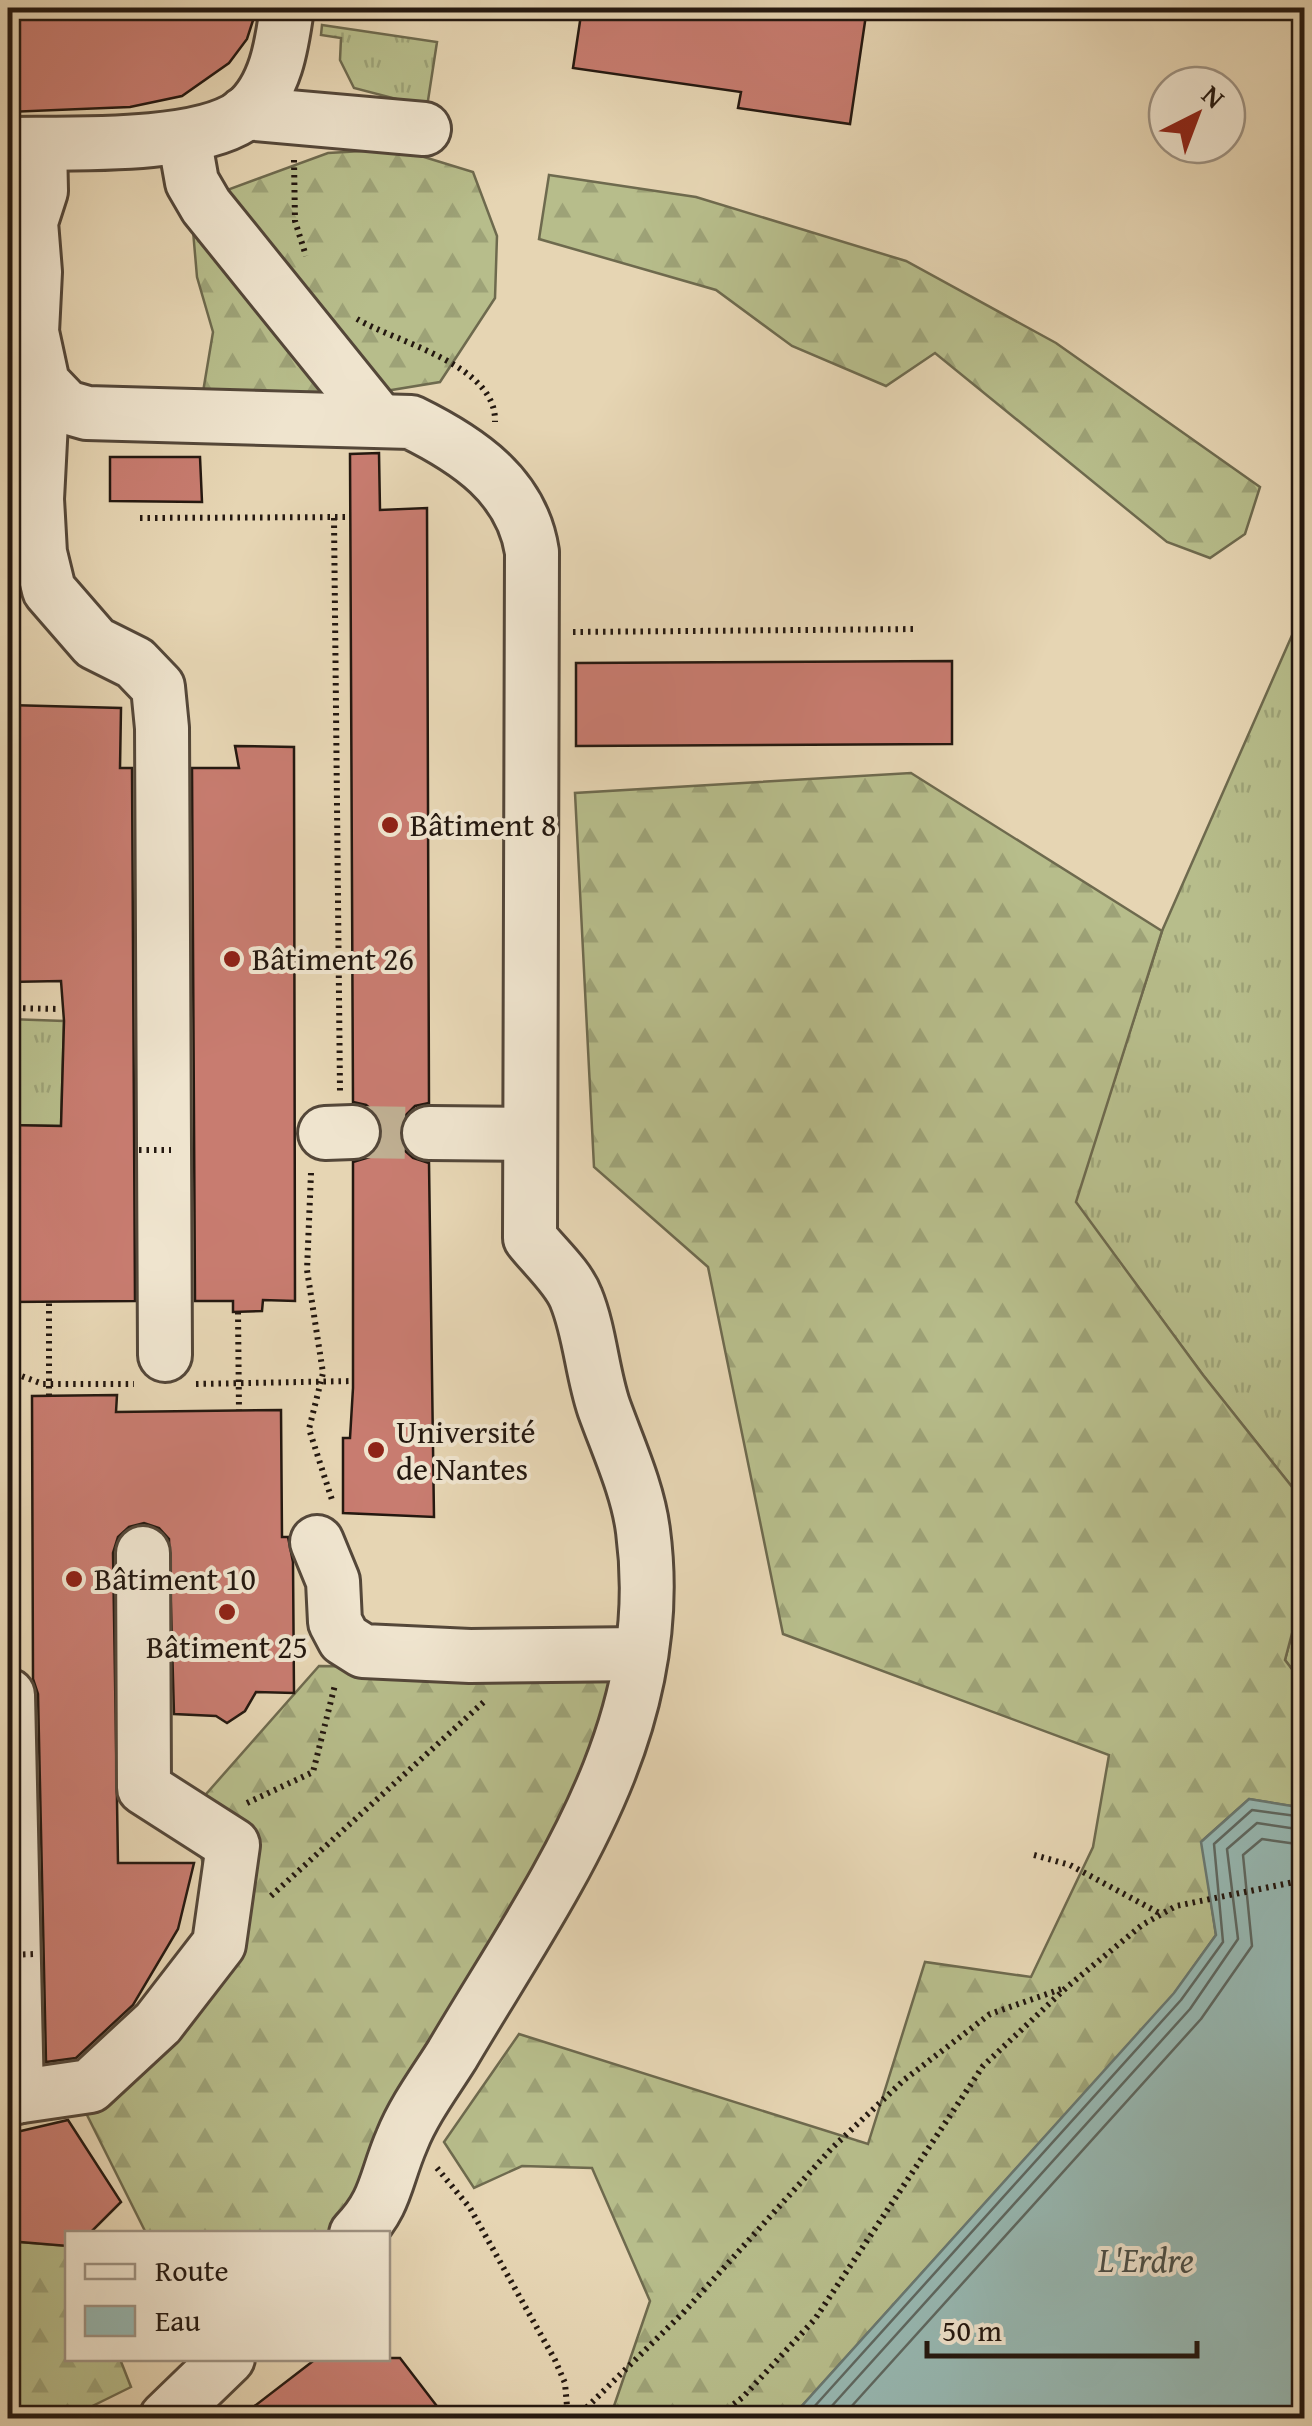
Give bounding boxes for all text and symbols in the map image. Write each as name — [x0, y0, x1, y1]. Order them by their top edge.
north arrow — [1147, 65, 1247, 165]
text: N — [1193, 75, 1235, 118]
place label: Bâtiment 8 — [410, 801, 556, 848]
marker: Bâtiment 8 — [379, 814, 401, 836]
place label: Bâtiment 26 — [252, 935, 414, 982]
marker: Bâtiment 26 — [221, 948, 243, 970]
place label: Université de Nantes — [396, 1408, 535, 1492]
marker: Université de Nantes — [365, 1439, 387, 1461]
place label: Bâtiment 10 — [94, 1555, 256, 1602]
marker: Bâtiment 10 — [63, 1568, 85, 1590]
marker: Bâtiment 25 — [216, 1601, 238, 1623]
place label: Bâtiment 25 — [146, 1623, 308, 1670]
legend — [65, 2231, 390, 2361]
water label: L'Erdre — [1097, 2234, 1194, 2285]
text: Route — [155, 2248, 228, 2292]
scale bar — [927, 2296, 1197, 2358]
text: Eau — [155, 2298, 201, 2342]
text: 50 m — [942, 2308, 1002, 2352]

